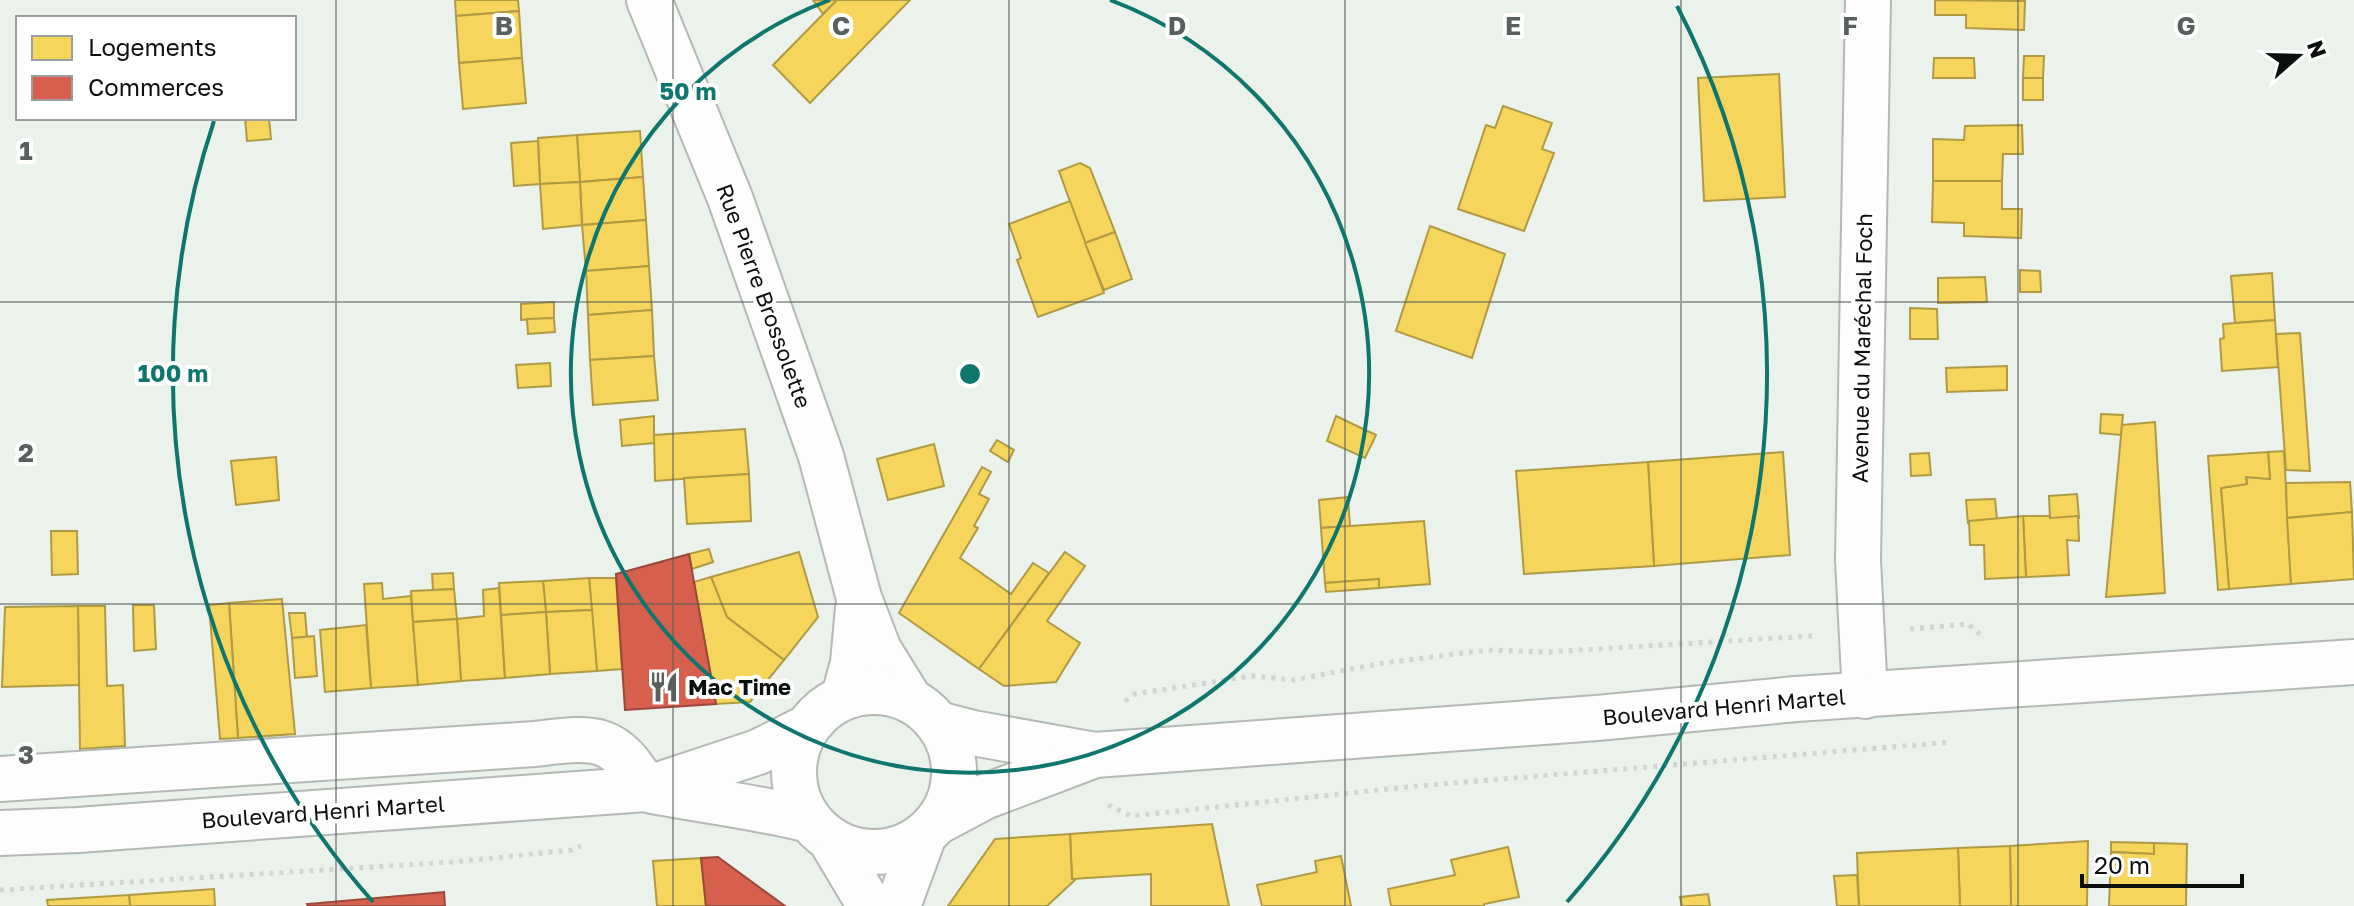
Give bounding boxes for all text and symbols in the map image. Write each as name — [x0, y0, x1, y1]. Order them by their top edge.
text: B — [495, 10, 513, 41]
text: C — [832, 10, 850, 41]
text: D — [1168, 10, 1186, 41]
text: E — [1505, 10, 1521, 41]
text: F — [1842, 10, 1858, 41]
text: G — [2176, 10, 2196, 41]
legend — [16, 16, 296, 120]
north arrow — [2258, 16, 2338, 96]
text: Logements — [88, 32, 217, 61]
text: N — [2302, 37, 2333, 61]
text: Commerces — [88, 72, 224, 101]
text: 50 m — [659, 76, 717, 105]
text: 1 — [19, 135, 33, 166]
street label: Rue Pierre Brossolette — [711, 180, 818, 412]
street label: Avenue du Maréchal Foch — [1846, 213, 1877, 483]
text: 100 m — [138, 358, 208, 387]
centre of rings — [956, 360, 984, 388]
text: 2 — [18, 437, 34, 468]
restaurant icon: Mac Time — [647, 670, 681, 704]
place label: Mac Time — [688, 673, 791, 700]
street label: Boulevard Henri Martel — [1601, 682, 1847, 731]
text: 3 — [18, 739, 34, 770]
street label: Boulevard Henri Martel — [200, 790, 446, 833]
scale bar — [2082, 838, 2242, 888]
text: 20 m — [2094, 850, 2150, 879]

